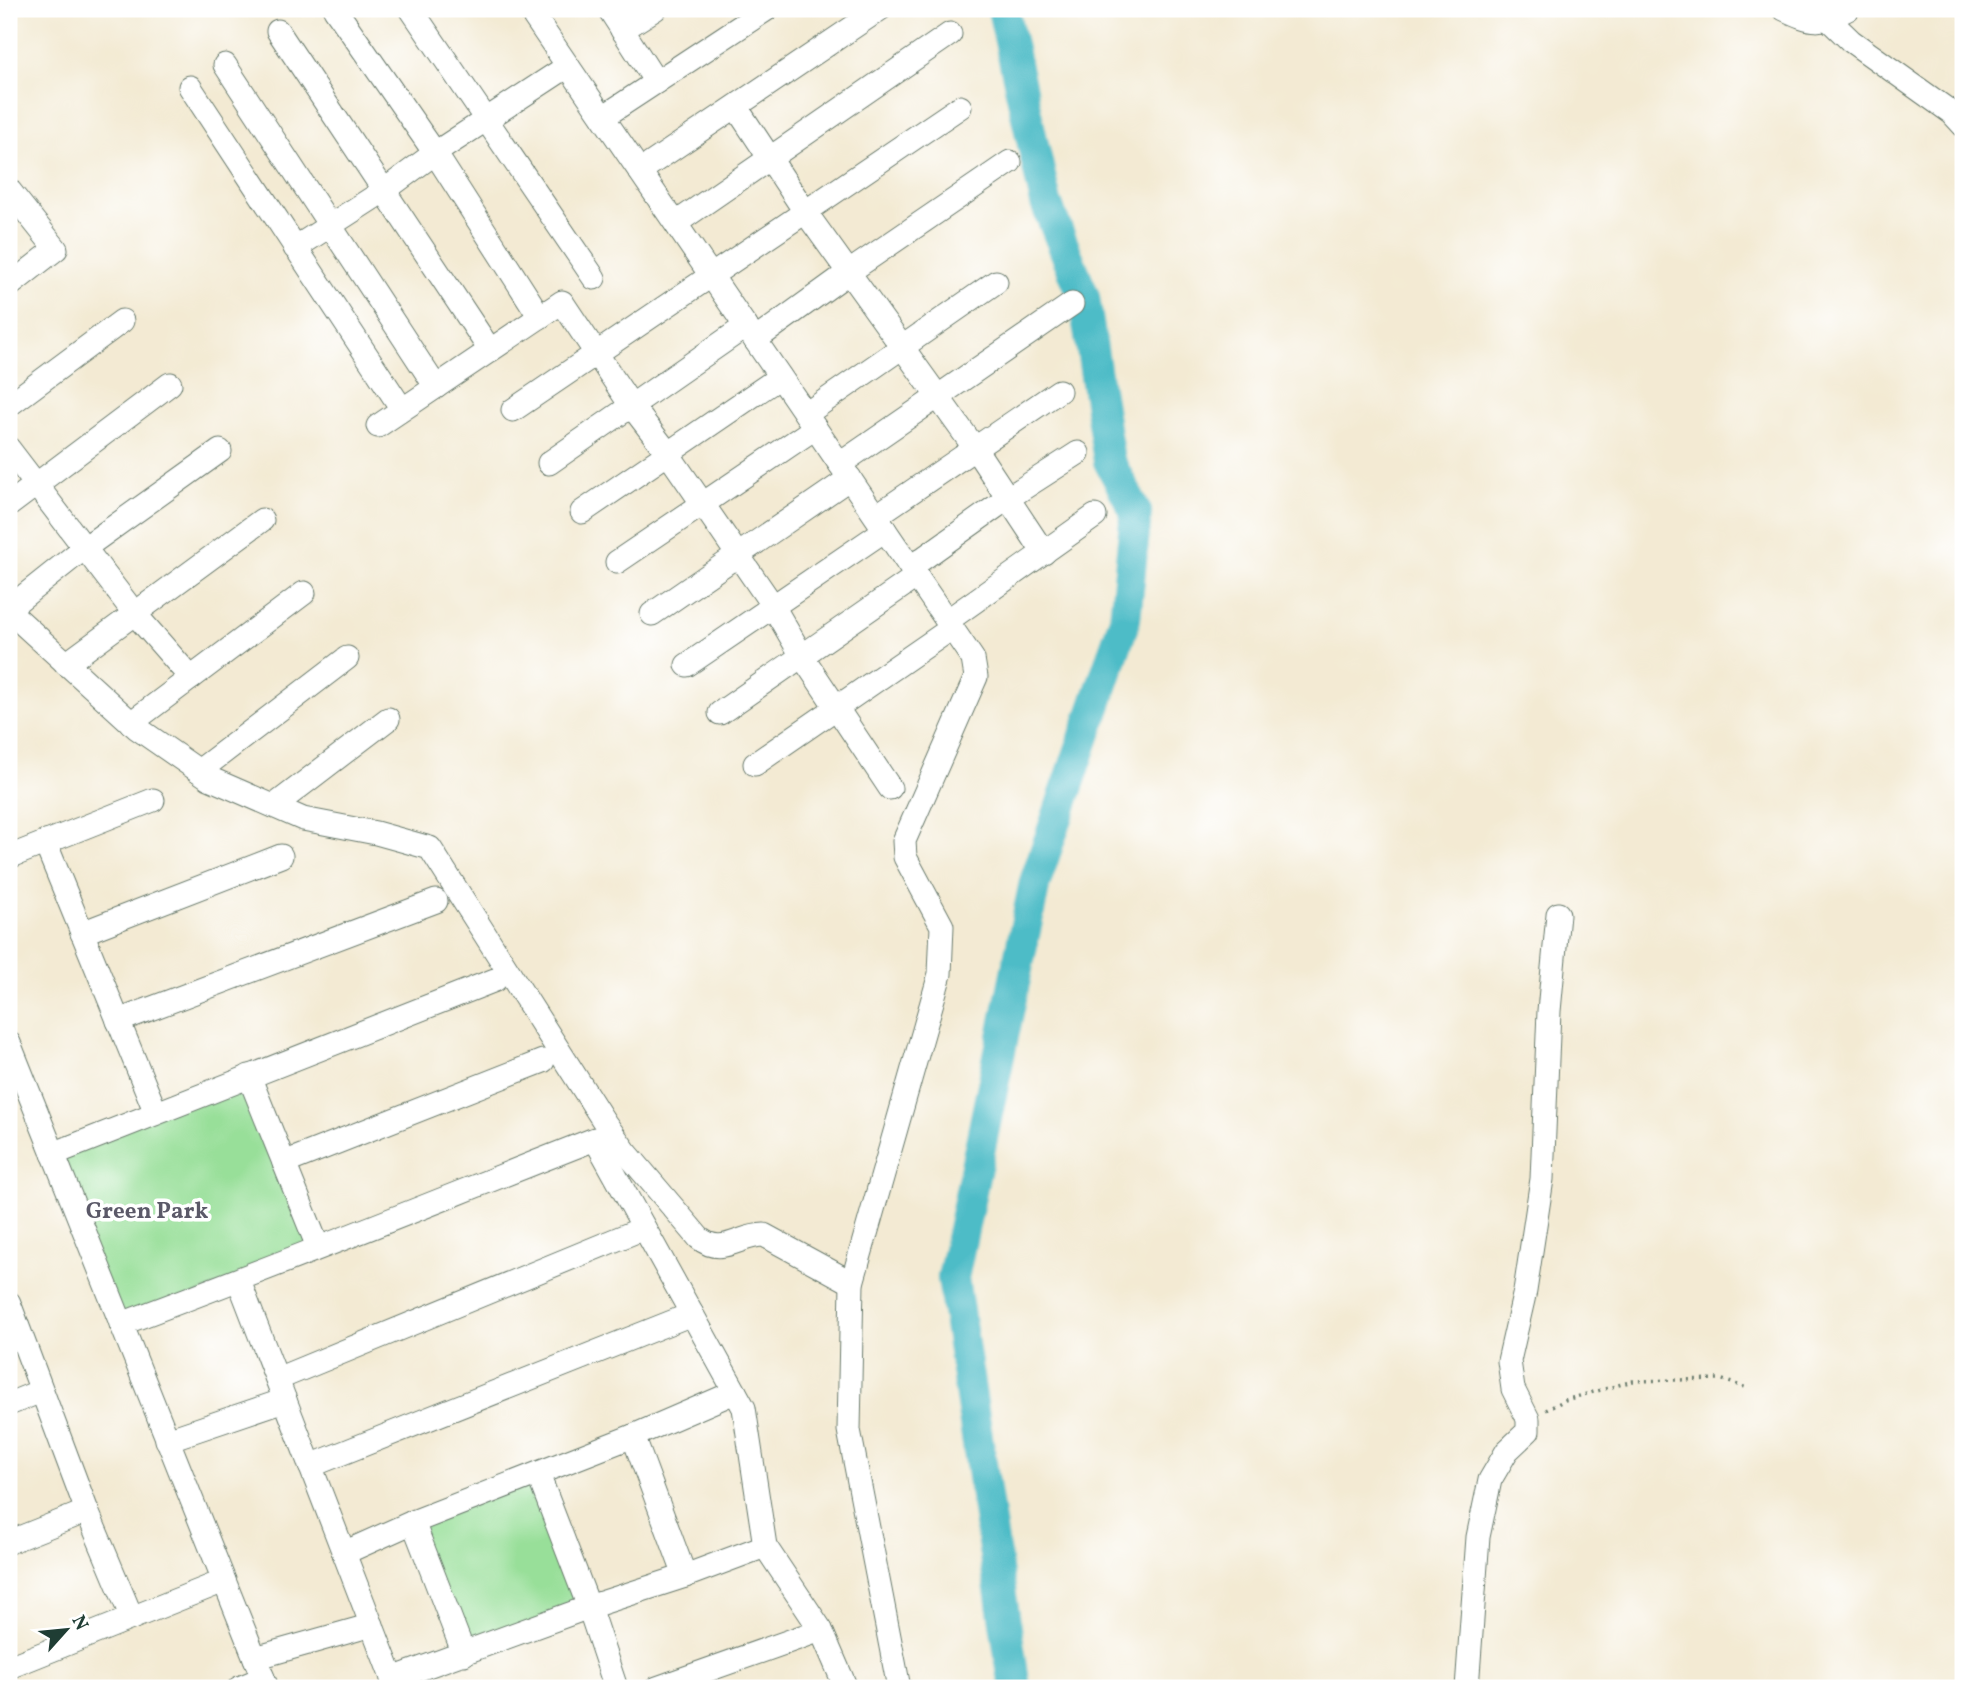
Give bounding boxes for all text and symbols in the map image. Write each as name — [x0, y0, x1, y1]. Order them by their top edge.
district label: Green Park — [86, 1196, 208, 1228]
north arrow — [32, 1596, 102, 1666]
text: N — [65, 1611, 94, 1635]

